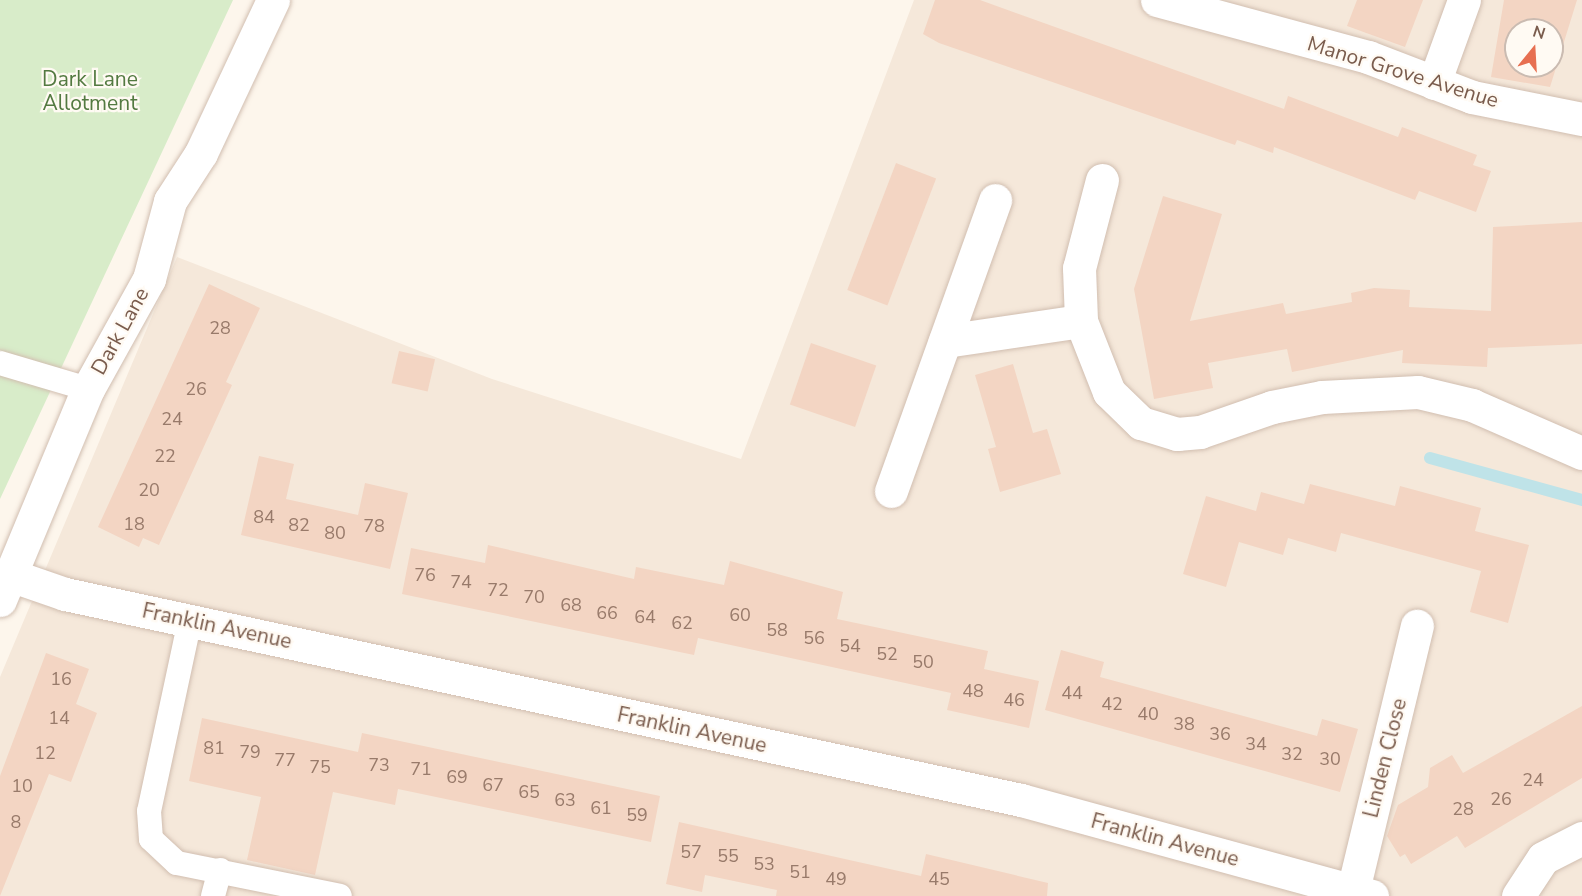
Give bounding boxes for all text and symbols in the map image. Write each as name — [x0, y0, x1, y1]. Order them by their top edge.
north arrow — [1504, 18, 1564, 78]
text: N — [1530, 20, 1548, 45]
street label: Manor Grove Avenue — [1304, 31, 1502, 113]
park label: Dark Lane Allotment — [42, 66, 138, 116]
street label: Dark Lane — [86, 283, 154, 379]
house number: 28 — [209, 317, 231, 339]
house number: 26 — [185, 378, 207, 400]
house number: 24 — [161, 408, 183, 430]
house number: 22 — [154, 445, 176, 467]
house number: 20 — [138, 479, 160, 501]
house number: 84 — [253, 506, 275, 528]
house number: 18 — [123, 513, 145, 535]
house number: 82 — [288, 514, 310, 536]
house number: 78 — [363, 515, 385, 537]
house number: 80 — [324, 522, 346, 544]
house number: 76 — [414, 564, 436, 586]
house number: 74 — [450, 571, 472, 593]
house number: 72 — [487, 579, 509, 601]
house number: 70 — [523, 586, 545, 608]
house number: 68 — [560, 594, 582, 616]
street label: Franklin Avenue — [140, 598, 294, 654]
house number: 66 — [596, 602, 618, 624]
house number: 60 — [729, 604, 751, 626]
house number: 64 — [634, 606, 656, 628]
house number: 62 — [671, 612, 693, 634]
house number: 58 — [766, 619, 788, 641]
house number: 56 — [803, 627, 825, 649]
house number: 54 — [839, 635, 861, 657]
house number: 52 — [876, 643, 898, 665]
house number: 50 — [912, 651, 934, 673]
house number: 16 — [50, 668, 72, 690]
house number: 48 — [962, 680, 984, 702]
house number: 44 — [1061, 682, 1083, 704]
house number: 46 — [1003, 689, 1025, 711]
house number: 42 — [1101, 693, 1123, 715]
street label: Linden Close — [1358, 696, 1412, 820]
street label: Franklin Avenue — [615, 702, 769, 758]
house number: 40 — [1137, 703, 1159, 725]
house number: 14 — [48, 707, 70, 729]
house number: 38 — [1173, 713, 1195, 735]
house number: 36 — [1209, 723, 1231, 745]
house number: 34 — [1245, 733, 1267, 755]
house number: 81 — [203, 737, 225, 759]
house number: 79 — [239, 741, 261, 763]
house number: 12 — [34, 742, 56, 764]
house number: 32 — [1281, 743, 1303, 765]
house number: 30 — [1319, 748, 1341, 770]
house number: 77 — [274, 749, 296, 771]
house number: 73 — [368, 754, 390, 776]
house number: 75 — [309, 756, 331, 778]
house number: 71 — [410, 758, 432, 780]
house number: 69 — [446, 766, 468, 788]
house number: 24 — [1522, 769, 1544, 791]
house number: 67 — [482, 774, 504, 796]
house number: 10 — [11, 775, 33, 797]
house number: 65 — [518, 781, 540, 803]
house number: 26 — [1490, 788, 1512, 810]
house number: 63 — [554, 789, 576, 811]
house number: 61 — [590, 797, 612, 819]
house number: 28 — [1452, 798, 1474, 820]
house number: 59 — [626, 804, 648, 826]
street label: Franklin Avenue — [1088, 808, 1242, 872]
house number: 8 — [11, 811, 21, 833]
house number: 57 — [680, 841, 702, 863]
house number: 55 — [717, 845, 739, 867]
house number: 53 — [753, 853, 775, 875]
house number: 51 — [789, 861, 811, 883]
house number: 49 — [825, 868, 847, 890]
house number: 45 — [928, 868, 950, 890]

